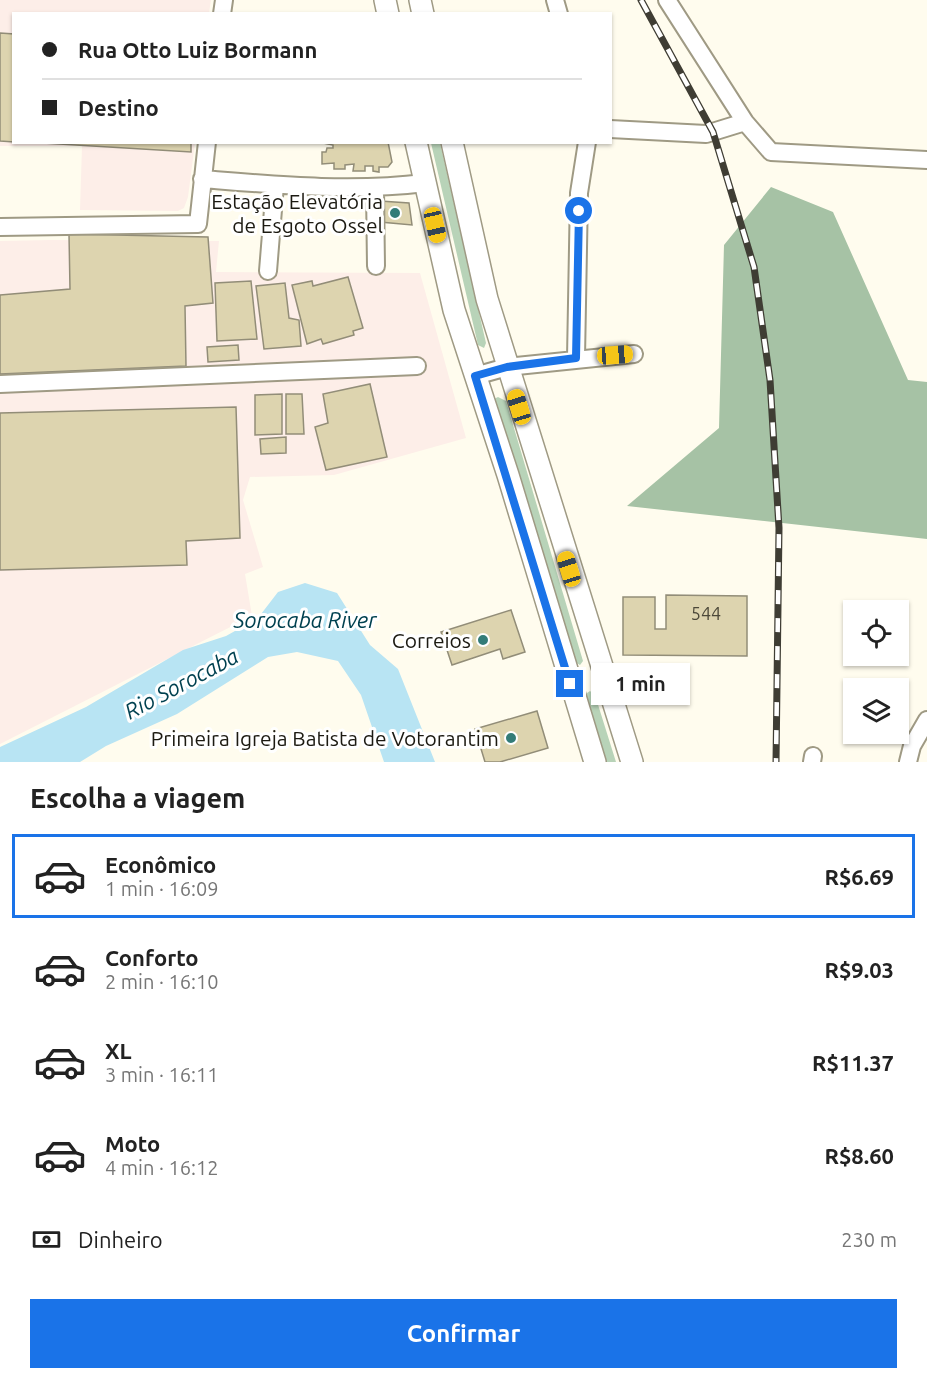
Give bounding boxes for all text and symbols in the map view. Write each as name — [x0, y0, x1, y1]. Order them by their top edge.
text: Rua Otto Luiz Bormann — [78, 37, 317, 62]
text: Destino — [78, 95, 159, 120]
place label: Estação Elevatória de Esgoto Ossel — [211, 189, 383, 237]
route start — [565, 197, 592, 224]
car — [422, 205, 448, 245]
marker: Estação Elevatória de Esgoto Ossel — [388, 206, 402, 220]
car — [596, 345, 634, 365]
car — [505, 387, 533, 427]
car — [555, 549, 583, 589]
map controls — [843, 600, 909, 744]
button: locate — [843, 600, 909, 666]
house number: 544 — [691, 603, 721, 623]
water label: Sorocaba River — [232, 607, 377, 632]
place label: Correios — [392, 628, 471, 652]
marker: Correios — [476, 633, 490, 647]
water label: Rio Sorocaba — [120, 643, 242, 723]
callout: 1 min — [591, 663, 690, 705]
route end — [556, 670, 583, 697]
text: 1 min — [615, 672, 666, 695]
button: layers — [843, 678, 909, 744]
place label: Primeira Igreja Batista de Votorantim — [151, 726, 499, 750]
marker: Primeira Igreja Batista de Votorantim — [504, 731, 518, 745]
text: Escolha a viagem — [30, 783, 245, 813]
icon: car — [33, 849, 87, 903]
text: Econômico — [105, 852, 216, 877]
text: R$6.69 — [825, 864, 894, 889]
text: 1 min · 16:09 — [105, 877, 219, 900]
icon: car — [33, 942, 87, 996]
text: Conforto — [105, 945, 199, 970]
text: R$9.03 — [825, 957, 894, 982]
text: 2 min · 16:10 — [105, 970, 219, 993]
icon: car — [33, 1035, 87, 1089]
text: XL — [105, 1038, 132, 1063]
text: R$11.37 — [812, 1050, 894, 1075]
text: 3 min · 16:11 — [105, 1063, 219, 1086]
icon: car — [33, 1128, 87, 1182]
text: Moto — [105, 1131, 160, 1156]
text: R$8.60 — [825, 1143, 894, 1168]
text: 4 min · 16:12 — [105, 1156, 219, 1179]
icon: cash — [30, 1223, 63, 1256]
text: Dinheiro — [78, 1227, 163, 1252]
text: 230 m — [841, 1228, 897, 1251]
button: Confirmar — [30, 1299, 897, 1368]

